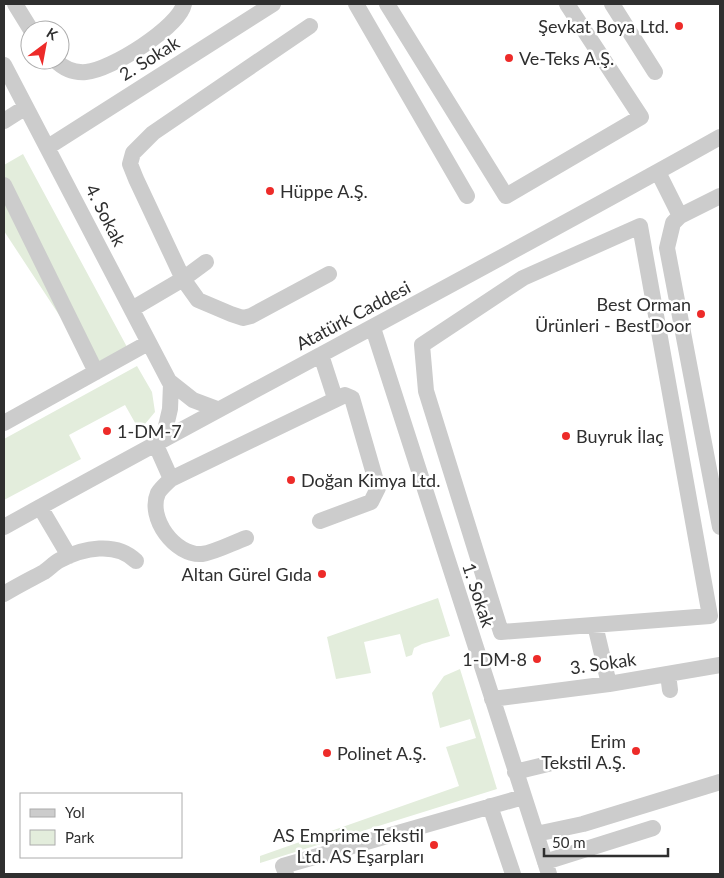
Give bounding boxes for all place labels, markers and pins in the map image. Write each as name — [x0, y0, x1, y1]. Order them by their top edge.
place label: Şevkat Boya Ltd. — [538, 15, 669, 37]
marker: Şevkat Boya Ltd. — [673, 20, 685, 32]
place label: Ve-Teks A.Ş. — [519, 47, 614, 69]
marker: Ve-Teks A.Ş. — [503, 52, 515, 64]
place label: Hüppe A.Ş. — [280, 180, 368, 202]
marker: Hüppe A.Ş. — [264, 185, 276, 197]
place label: Best Orman Ürünleri - BestDoor — [535, 293, 691, 336]
marker: Best Orman Ürünleri - BestDoor — [695, 308, 707, 320]
place label: 1-DM-7 — [117, 420, 182, 442]
marker: 1-DM-7 — [101, 425, 113, 437]
place label: Buyruk İlaç — [576, 425, 664, 447]
marker: Buyruk İlaç — [560, 430, 572, 442]
place label: Doğan Kimya Ltd. — [301, 469, 440, 491]
marker: Doğan Kimya Ltd. — [285, 474, 297, 486]
place label: Altan Gürel Gıda — [182, 563, 312, 585]
marker: Altan Gürel Gıda — [316, 568, 328, 580]
place label: 1-DM-8 — [462, 648, 527, 670]
marker: 1-DM-8 — [531, 653, 543, 665]
place label: Erim Tekstil A.Ş. — [541, 730, 626, 773]
place label: Polinet A.Ş. — [337, 742, 427, 764]
marker: Erim Tekstil A.Ş. — [630, 745, 642, 757]
marker: Polinet A.Ş. — [321, 747, 333, 759]
place label: AS Emprime Tekstil Ltd. AS Eşarpları — [273, 824, 424, 867]
marker: AS Emprime Tekstil Ltd. AS Eşarpları — [428, 839, 440, 851]

